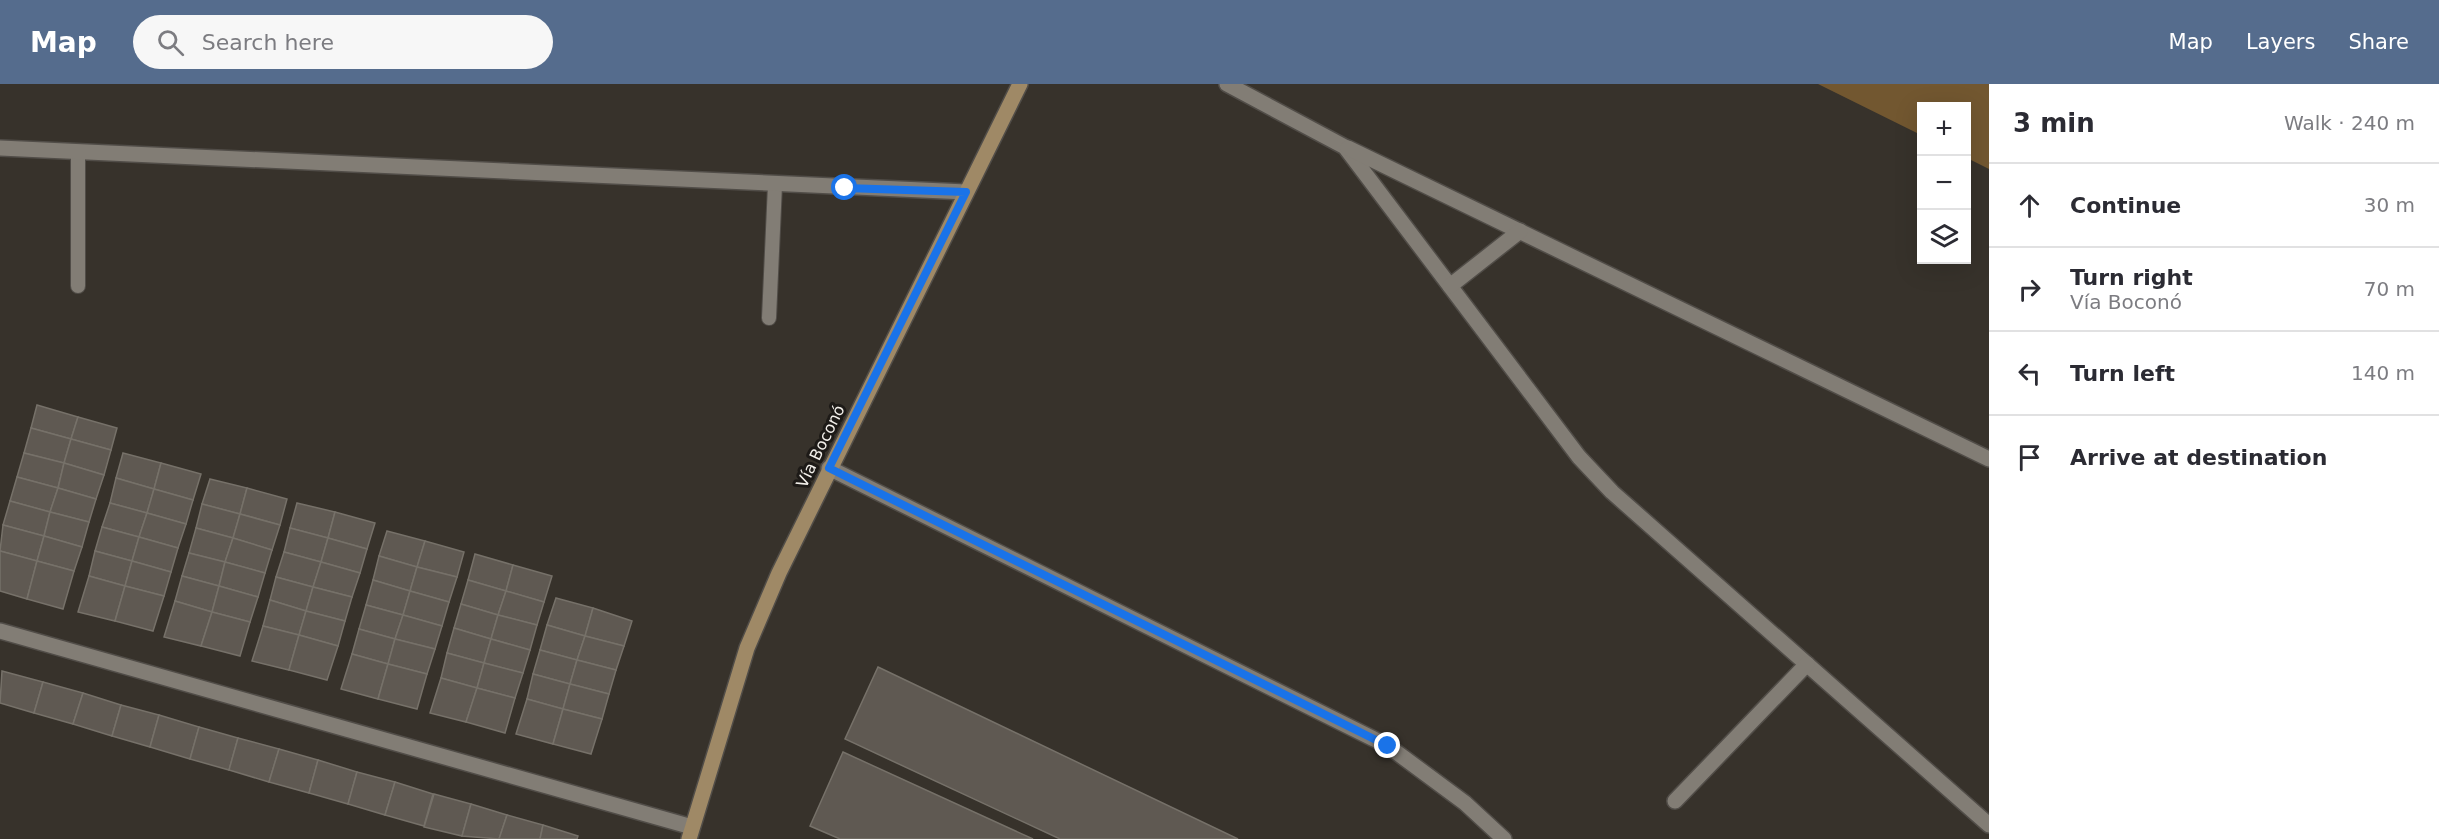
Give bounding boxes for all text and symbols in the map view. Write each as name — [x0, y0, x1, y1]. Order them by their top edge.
search box — [133, 15, 553, 69]
text: Map — [30, 26, 97, 59]
icon: search — [154, 26, 187, 59]
text: Search here — [202, 30, 334, 55]
text: Map — [2169, 30, 2213, 54]
text: Layers — [2246, 30, 2315, 54]
text: Share — [2348, 30, 2409, 54]
map controls — [1917, 102, 1971, 264]
button: + — [1917, 102, 1971, 156]
text: 3 min — [2013, 108, 2095, 138]
text: Walk · 240 m — [2284, 111, 2415, 135]
button: − — [1917, 156, 1971, 210]
route start — [831, 174, 857, 200]
icon: ahead — [2013, 189, 2046, 222]
text: Continue — [2070, 193, 2181, 218]
text: 30 m — [2364, 193, 2415, 217]
button: layers — [1917, 210, 1971, 264]
text: Turn right — [2070, 265, 2193, 290]
icon: right — [2013, 273, 2046, 306]
text: 70 m — [2364, 277, 2415, 301]
text: Vía Boconó — [2070, 290, 2182, 314]
icon: left — [2013, 357, 2046, 390]
text: Turn left — [2070, 361, 2175, 386]
text: 140 m — [2351, 361, 2415, 385]
street label: Vía Boconó — [792, 402, 849, 491]
icon: arrive — [2013, 441, 2046, 474]
text: Arrive at destination — [2070, 445, 2327, 470]
route end — [1374, 732, 1400, 758]

